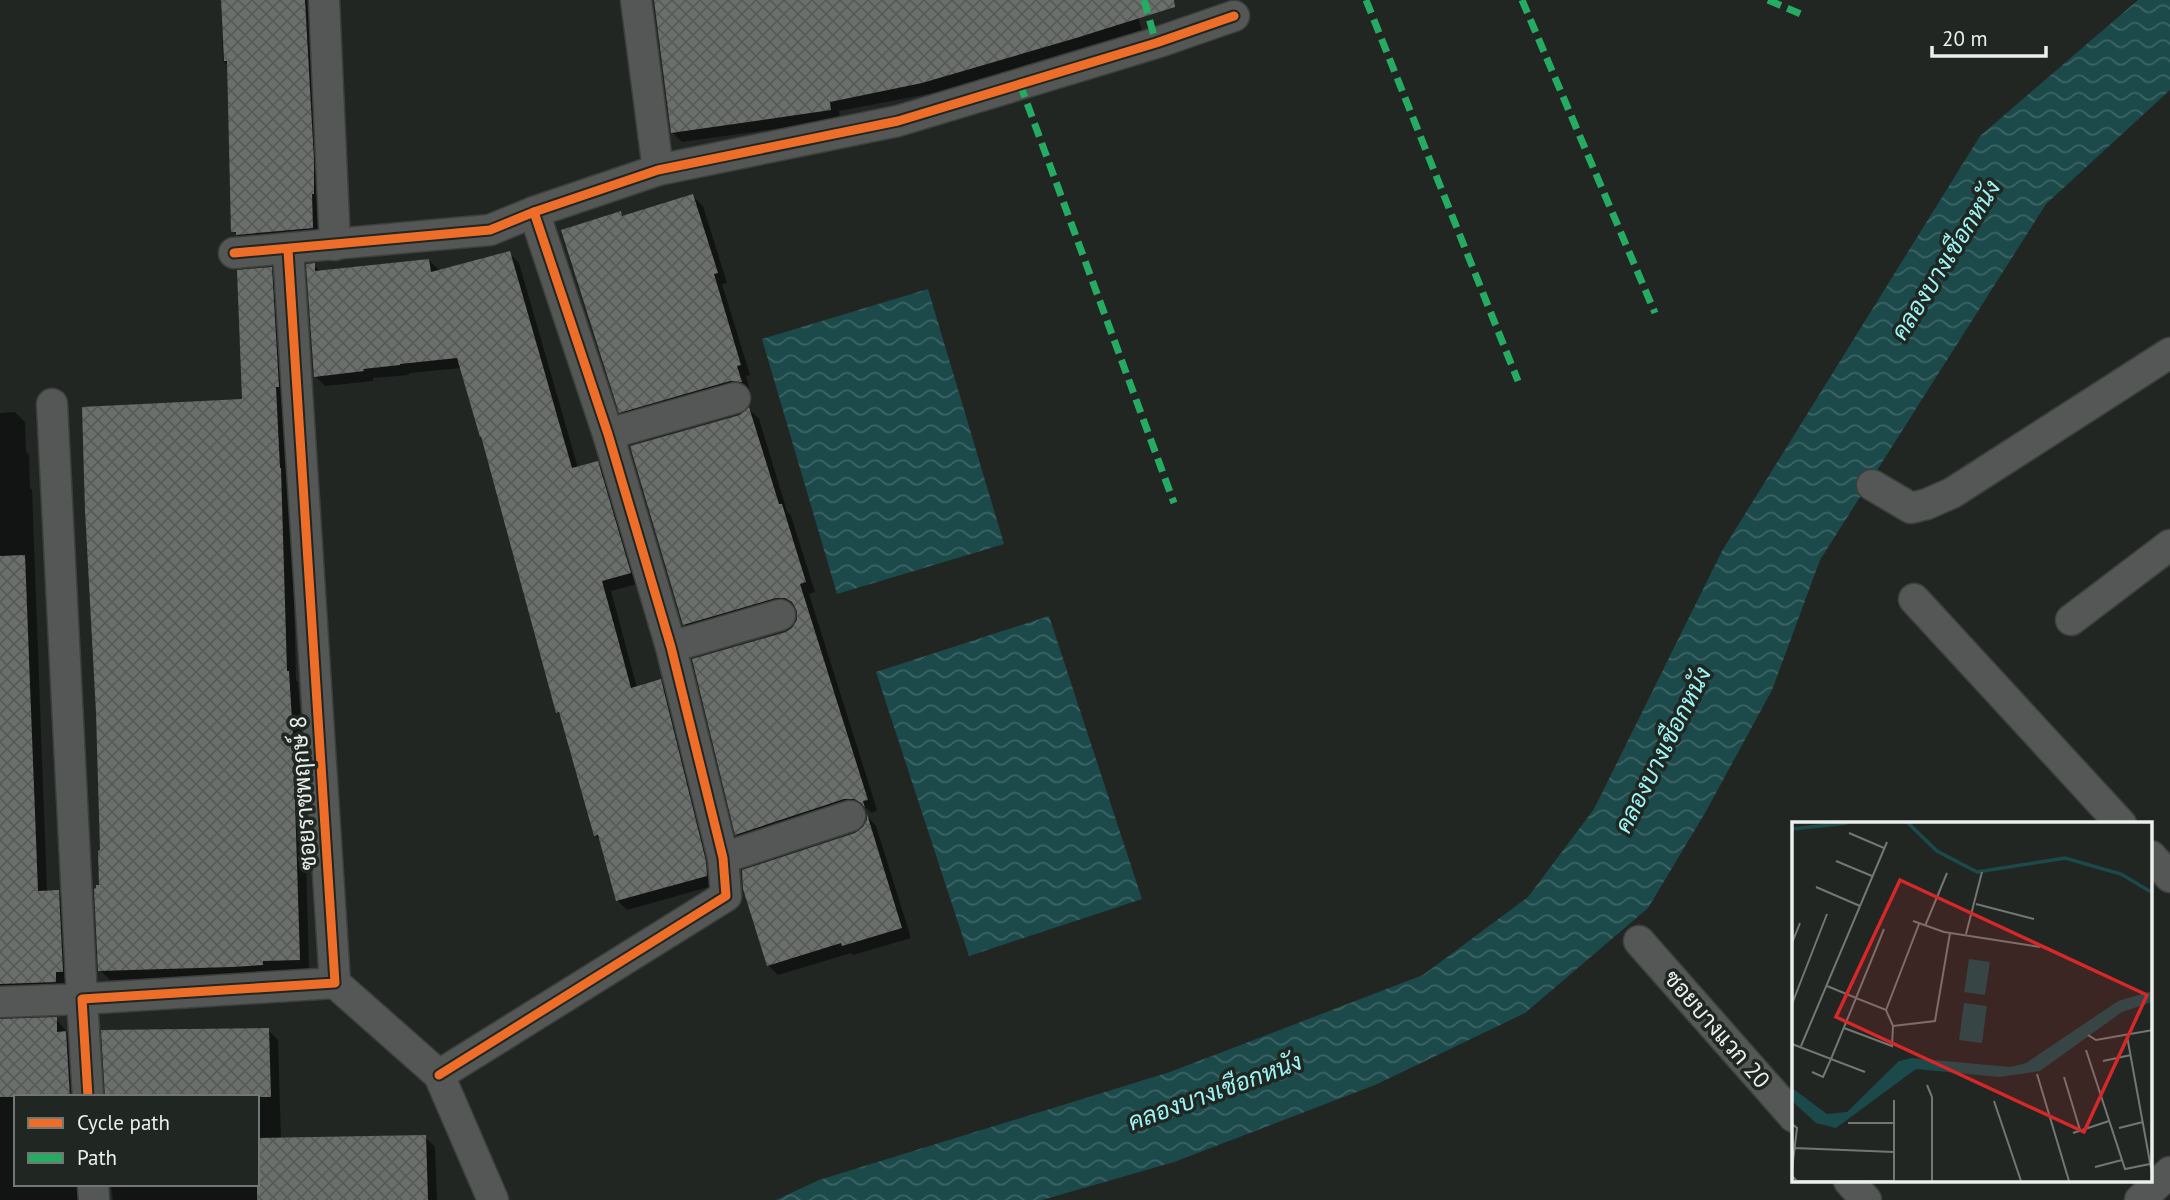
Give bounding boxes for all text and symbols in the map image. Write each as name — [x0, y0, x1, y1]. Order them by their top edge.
scale bar — [1932, 14, 2046, 58]
text: 20 m — [1942, 25, 1988, 52]
water label: คลองบางเชือกหนัง — [1884, 174, 2007, 345]
water label: คลองบางเชือกหนัง — [1607, 661, 1718, 838]
street label: ซอยราชพฤกษ์ 8 — [282, 715, 322, 871]
inset map — [1792, 822, 2152, 1182]
street label: ซอยบางแวก 20 — [1658, 964, 1776, 1094]
water label: คลองบางเชือกหนัง — [1124, 1046, 1306, 1137]
legend — [14, 1095, 259, 1186]
text: Cycle path — [77, 1109, 170, 1136]
text: Path — [77, 1144, 117, 1171]

